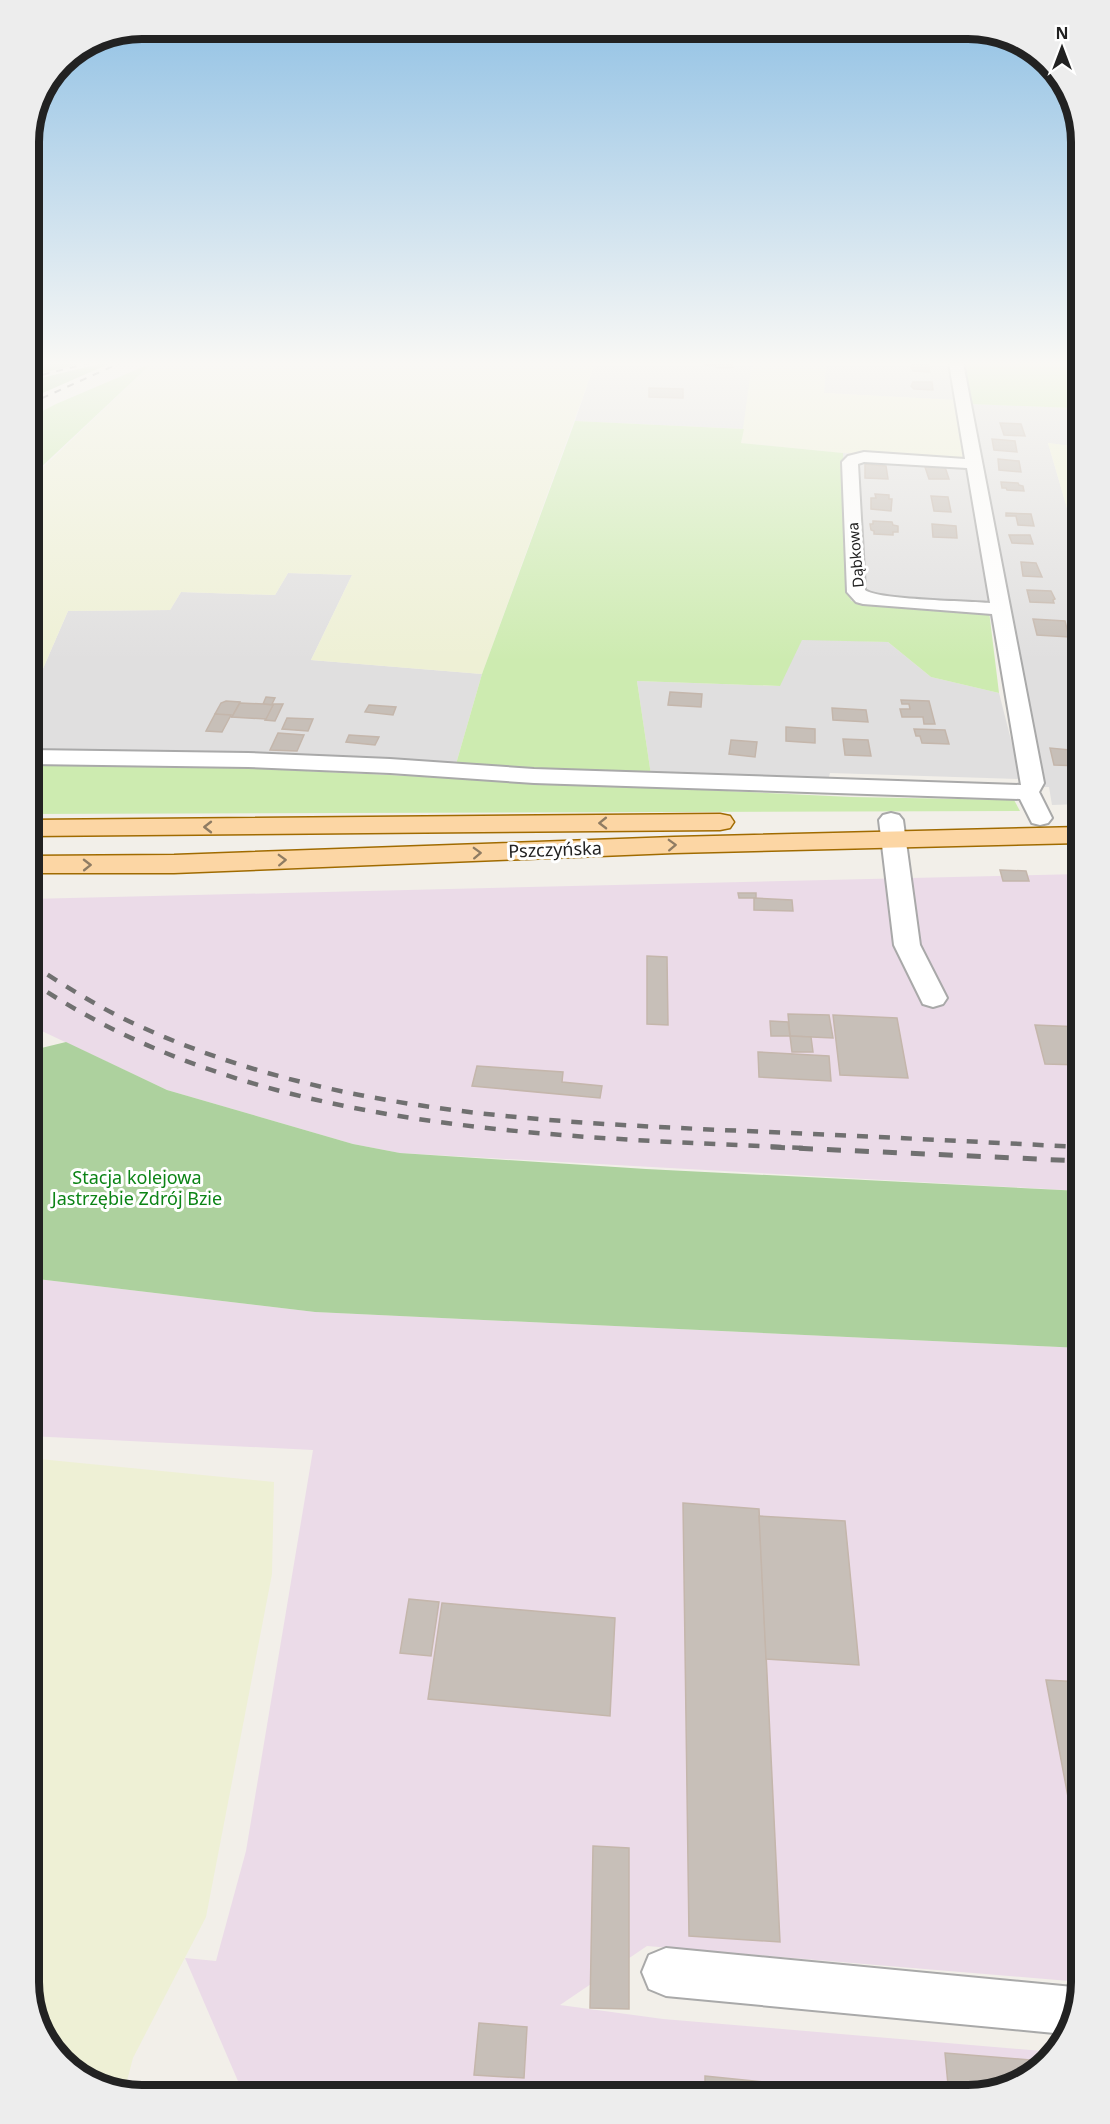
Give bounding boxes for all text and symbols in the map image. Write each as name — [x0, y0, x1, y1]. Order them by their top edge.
north arrow — [1032, 18, 1092, 78]
text: N — [1055, 22, 1069, 44]
street label: Dąbkowa — [842, 522, 868, 589]
one-way arrow — [599, 817, 608, 829]
one-way arrow — [204, 821, 213, 833]
street label: Pszczyńska — [508, 835, 602, 863]
one-way arrow — [667, 839, 676, 852]
one-way arrow — [472, 846, 481, 859]
one-way arrow — [278, 854, 287, 866]
one-way arrow — [83, 858, 92, 871]
park label: Stacja kolejowa Jastrzębie Zdrój Bzie — [50, 1165, 222, 1210]

